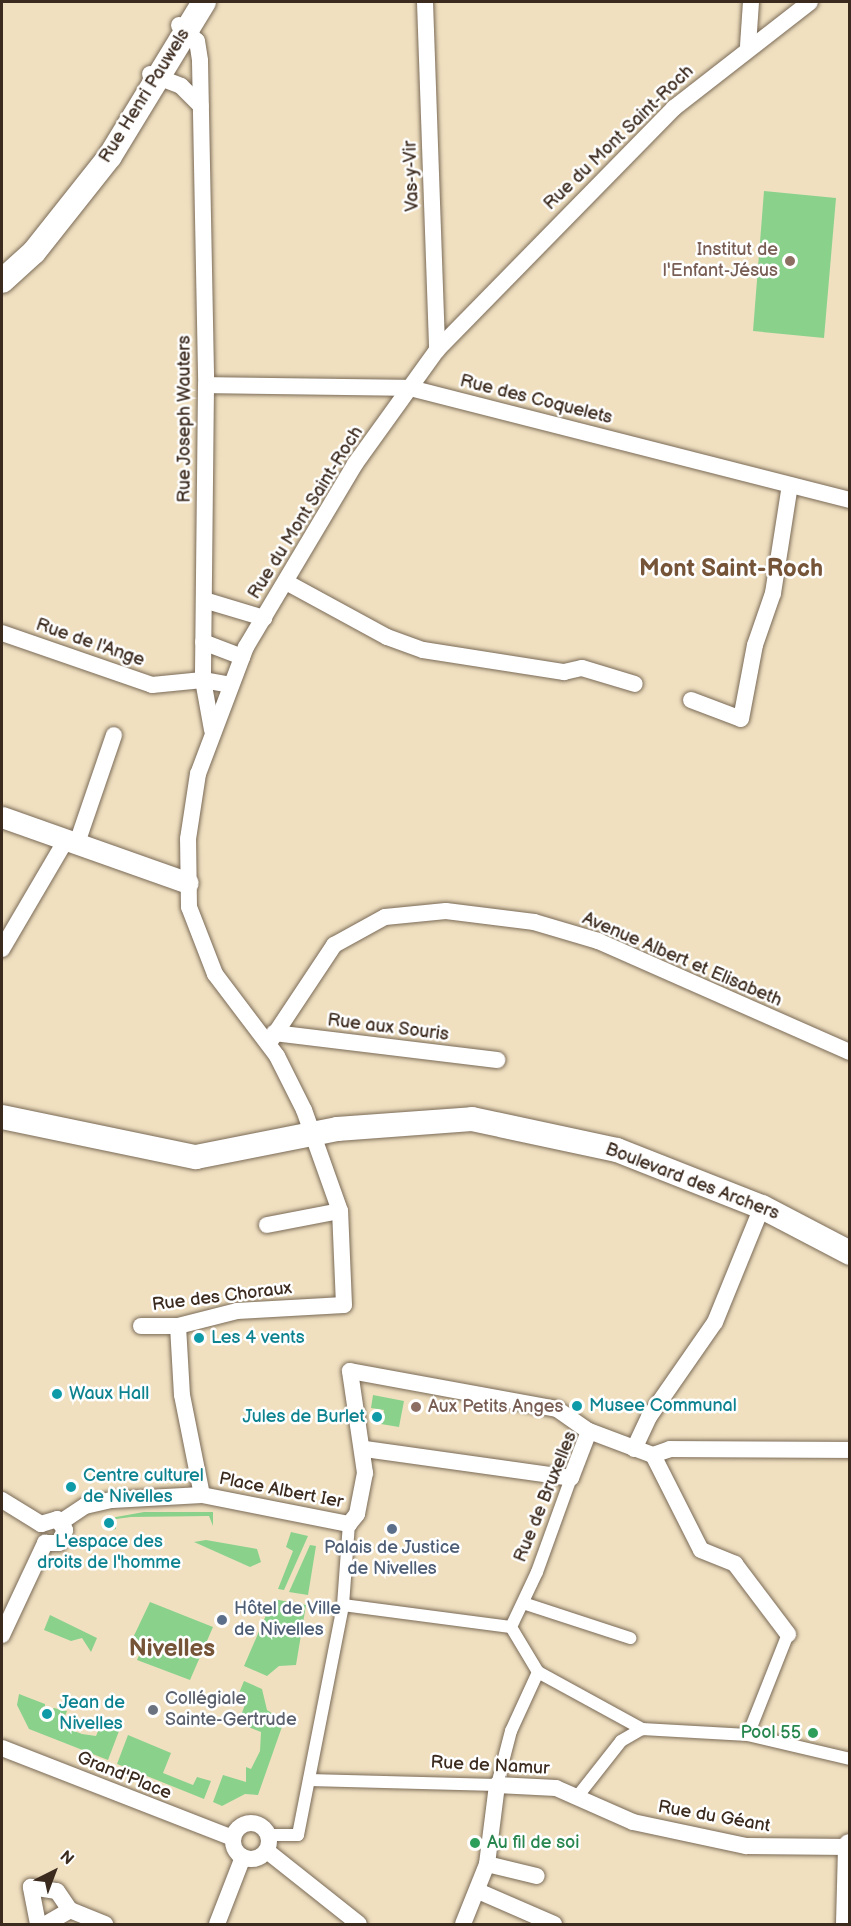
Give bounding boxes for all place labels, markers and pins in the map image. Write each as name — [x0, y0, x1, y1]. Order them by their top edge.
place label: Institut de l'Enfant-Jésus — [663, 240, 778, 282]
marker: Institut de l'Enfant-Jésus — [783, 254, 797, 268]
place label: Les 4 vents — [211, 1327, 305, 1349]
marker: Les 4 vents — [192, 1331, 206, 1345]
place label: Waux Hall — [69, 1383, 149, 1405]
marker: Waux Hall — [50, 1387, 64, 1401]
place label: Musee Communal — [589, 1395, 737, 1417]
place label: Aux Petits Anges — [428, 1396, 563, 1418]
marker: Musee Communal — [570, 1399, 584, 1413]
marker: Aux Petits Anges — [409, 1400, 423, 1414]
place label: Jules de Burlet — [242, 1406, 365, 1428]
marker: Jules de Burlet — [370, 1410, 384, 1424]
place label: Centre culturel de Nivelles — [83, 1466, 204, 1508]
marker: Centre culturel de Nivelles — [64, 1480, 78, 1494]
marker: L'espace des droits de l'homme — [102, 1516, 116, 1530]
marker: Palais de Justice de Nivelles — [385, 1522, 399, 1536]
place label: L'espace des droits de l'homme — [37, 1532, 181, 1574]
place label: Palais de Justice de Nivelles — [324, 1538, 460, 1580]
place label: Hôtel de Ville de Nivelles — [234, 1599, 341, 1642]
marker: Hôtel de Ville de Nivelles — [215, 1613, 229, 1627]
place label: Collégiale Sainte-Gertrude — [165, 1689, 297, 1732]
place label: Jean de Nivelles — [59, 1693, 125, 1736]
marker: Collégiale Sainte-Gertrude — [146, 1703, 160, 1717]
marker: Jean de Nivelles — [40, 1707, 54, 1721]
place label: Pool 55 — [740, 1722, 801, 1744]
marker: Pool 55 — [806, 1726, 820, 1740]
place label: Au fil de soi — [487, 1832, 580, 1854]
marker: Au fil de soi — [468, 1836, 482, 1850]

